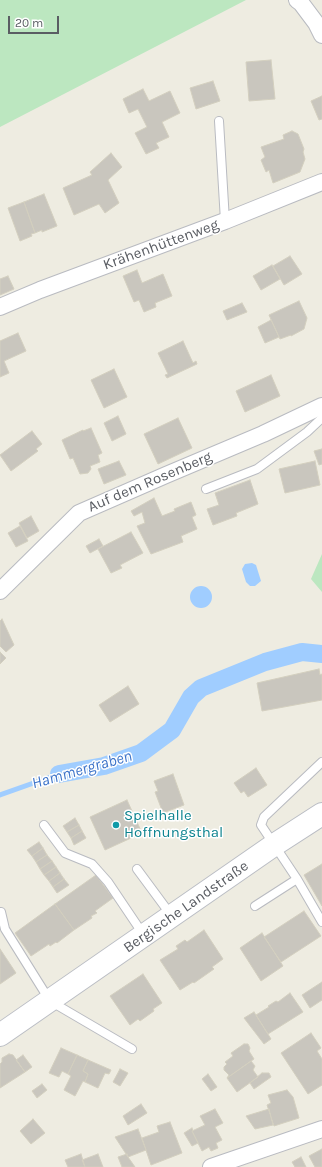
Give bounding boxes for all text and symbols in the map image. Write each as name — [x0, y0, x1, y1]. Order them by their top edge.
scale bar — [10, 8, 61, 34]
text: 20 m — [15, 16, 43, 30]
street label: Krähenhüttenweg — [101, 216, 221, 274]
street label: Auf dem Rosenberg — [85, 448, 215, 516]
water label: Hammergraben — [30, 747, 134, 793]
place label: Spielhalle Hoffnungsthal — [124, 807, 223, 842]
marker: Spielhalle Hoffnungsthal — [111, 820, 121, 830]
street label: Bergische Landstraße — [120, 857, 252, 957]

